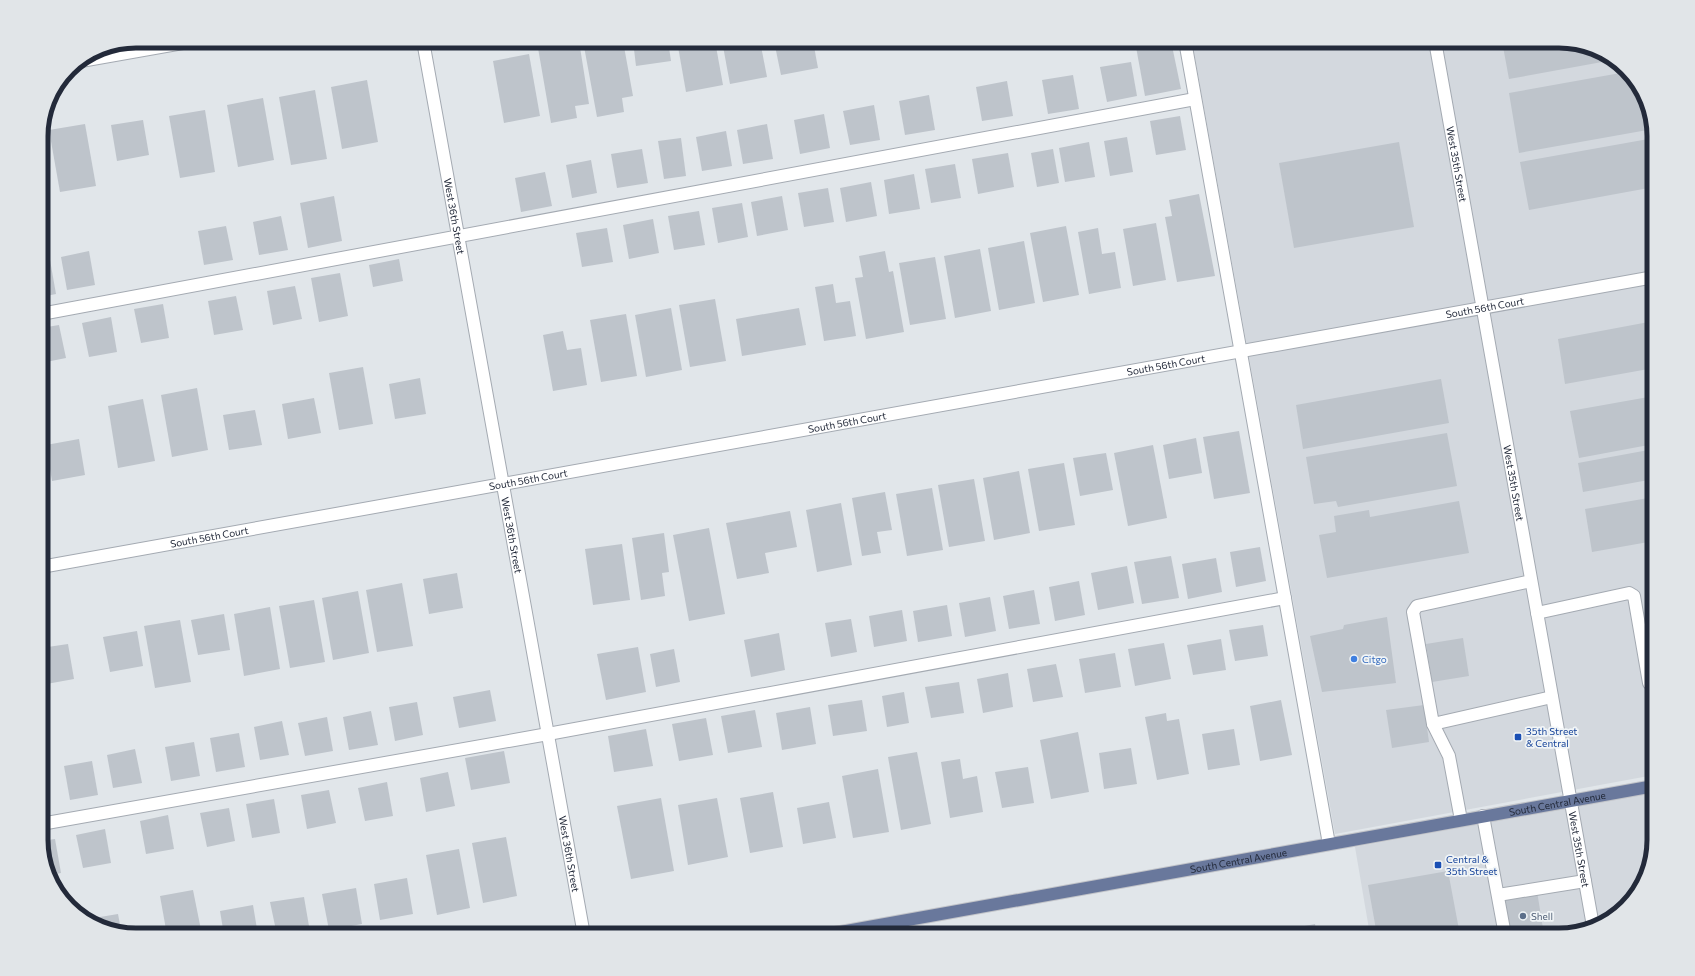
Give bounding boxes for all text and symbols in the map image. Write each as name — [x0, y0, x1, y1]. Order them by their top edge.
street label: West 35th Street — [1444, 125, 1470, 203]
street label: West 36th Street — [442, 177, 467, 255]
street label: South 56th Court — [1445, 294, 1525, 320]
street label: South 56th Court — [1126, 352, 1206, 378]
street label: South 56th Court — [807, 409, 887, 435]
street label: West 35th Street — [1501, 444, 1527, 522]
street label: South 56th Court — [488, 466, 568, 492]
street label: West 36th Street — [499, 496, 525, 574]
street label: South 56th Court — [169, 524, 249, 550]
place label: Citgo — [1362, 653, 1387, 665]
marker: Citgo — [1349, 654, 1359, 664]
place label: 35th Street & Central — [1526, 725, 1577, 749]
marker: 35th Street & Central — [1513, 732, 1523, 742]
street label: South Central Avenue — [1508, 789, 1607, 818]
street label: West 35th Street — [1567, 810, 1592, 888]
street label: West 36th Street — [557, 815, 582, 893]
street label: South Central Avenue — [1189, 846, 1288, 875]
place label: Central & 35th Street — [1446, 853, 1497, 877]
marker: Central & 35th Street — [1433, 860, 1443, 870]
place label: Shell — [1531, 910, 1553, 922]
marker: Shell — [1518, 911, 1528, 921]

